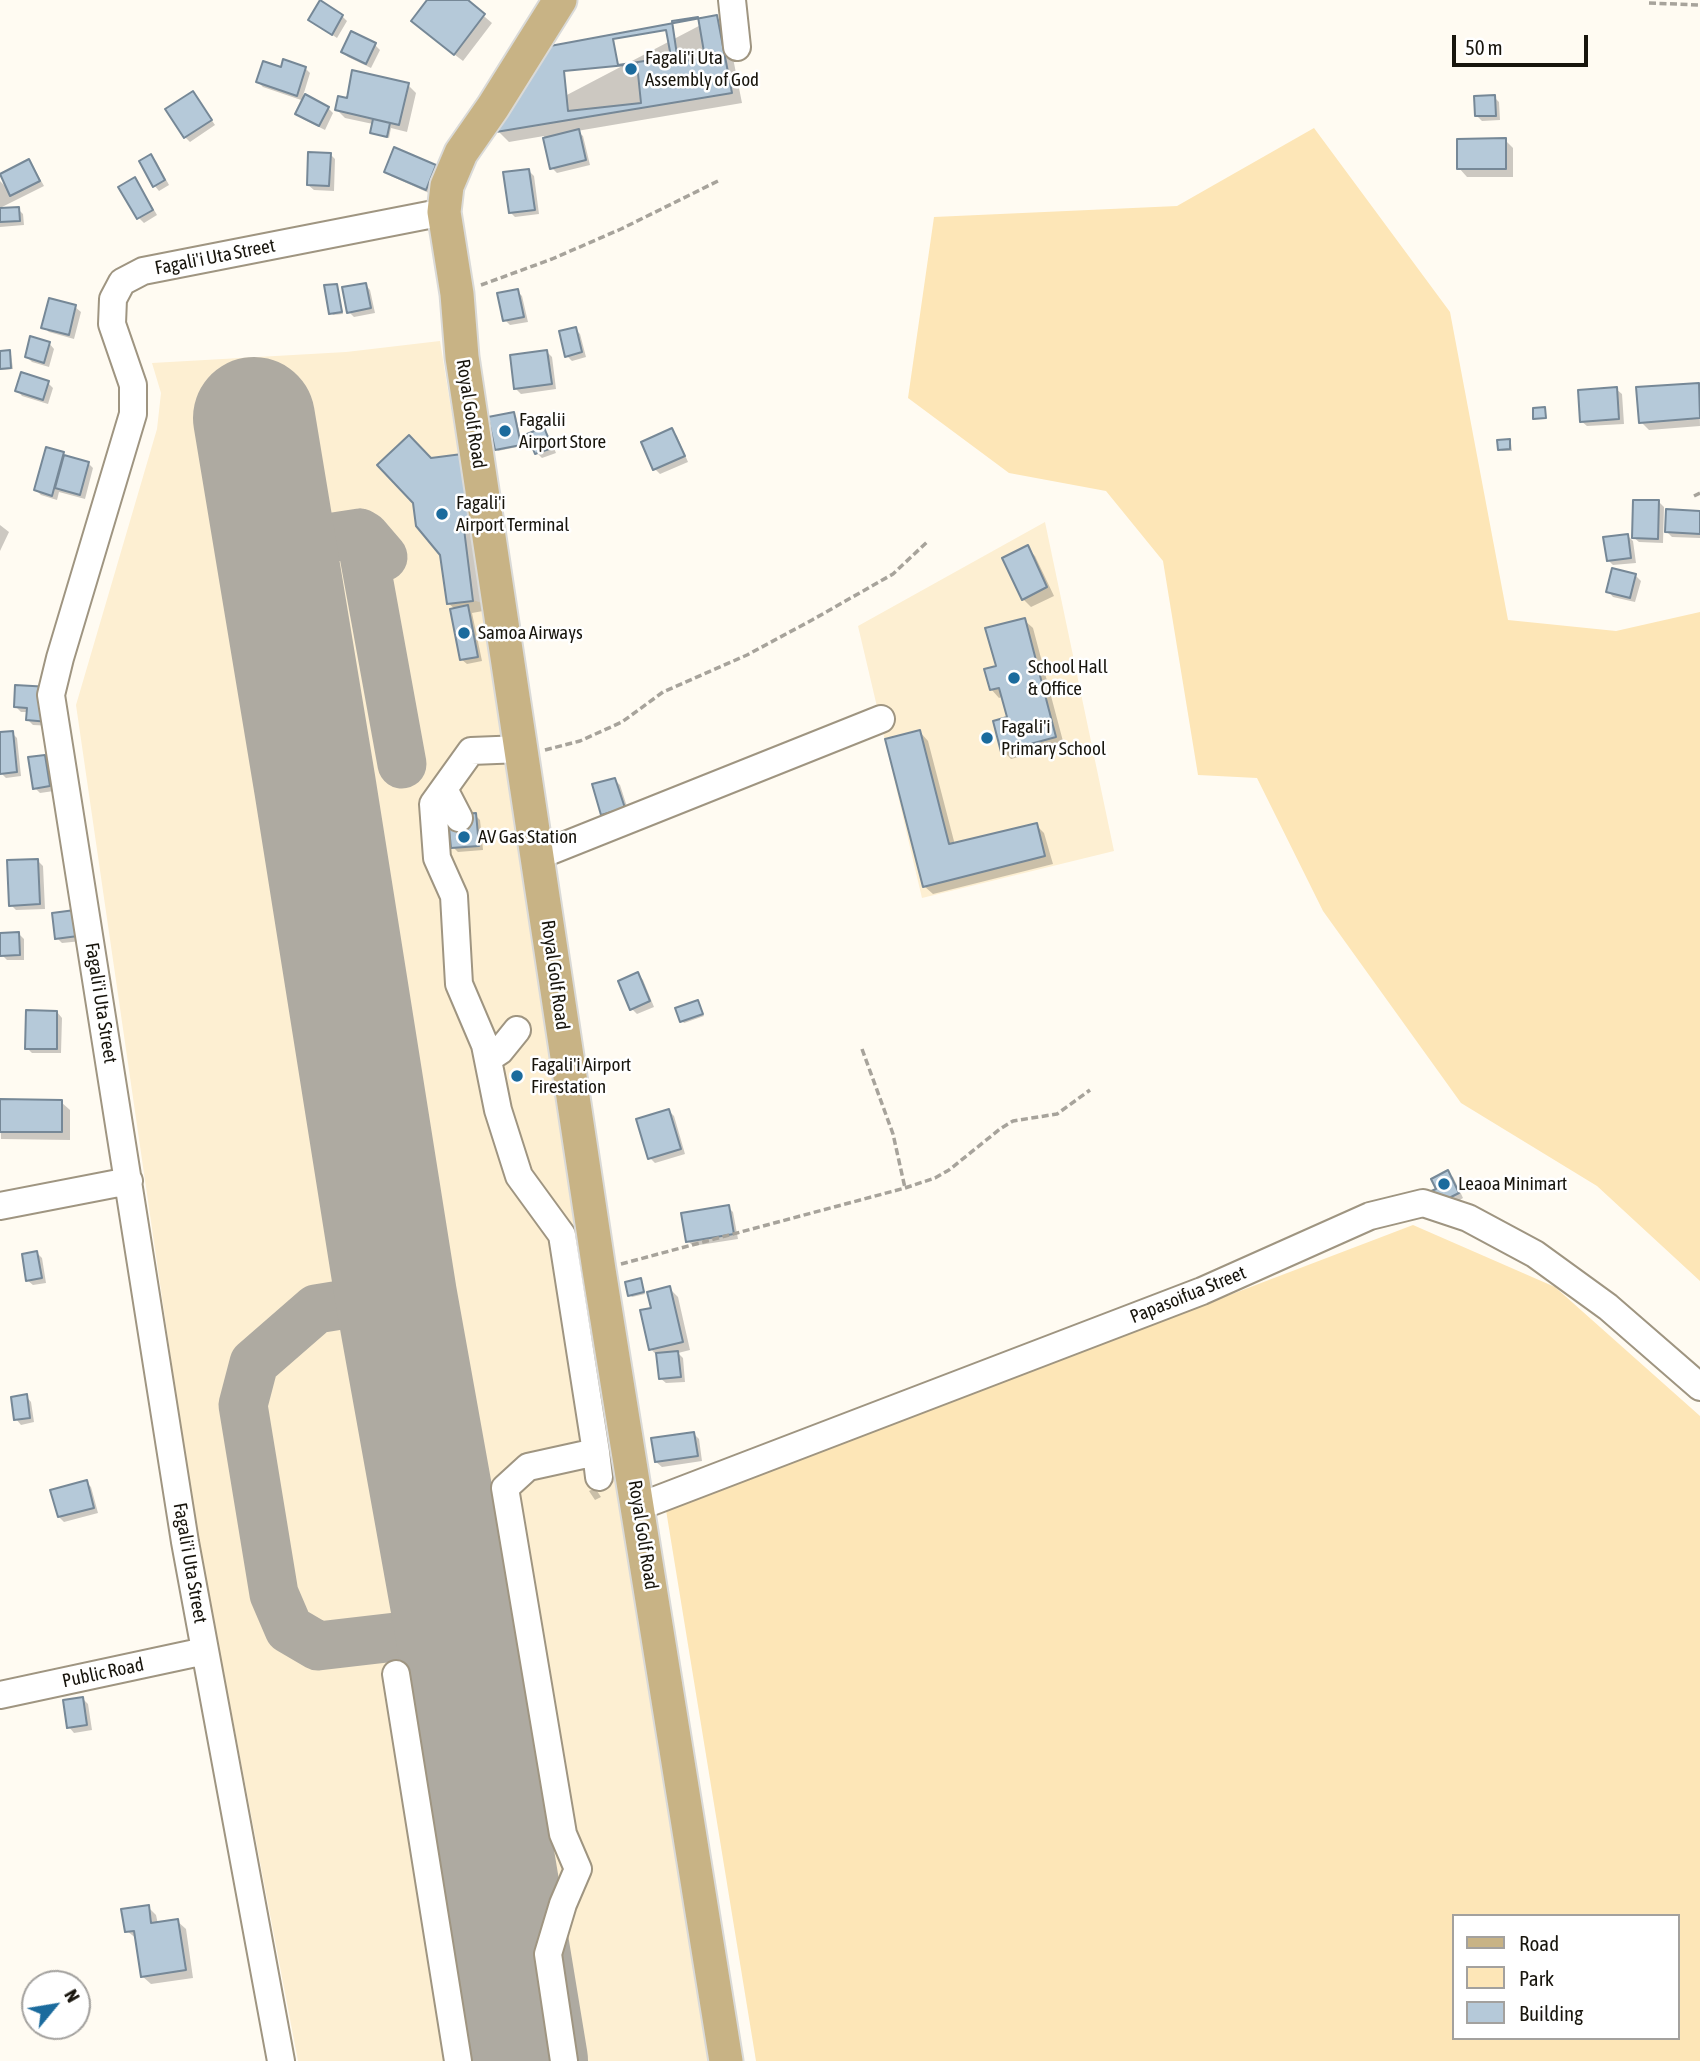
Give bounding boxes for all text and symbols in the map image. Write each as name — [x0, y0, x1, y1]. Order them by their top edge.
scale bar — [1455, 21, 1592, 65]
text: 50 m — [1465, 35, 1503, 59]
place label: Fagali'i Uta Assembly of God — [645, 47, 759, 91]
marker: Fagali'i Uta Assembly of God — [623, 61, 639, 77]
street label: Fagali'i Uta Street — [153, 234, 277, 280]
street label: Royal Golf Road — [451, 358, 491, 470]
place label: Fagalii Airport Store — [519, 409, 606, 453]
marker: Fagalii Airport Store — [497, 423, 513, 439]
place label: Fagali'i Airport Terminal — [456, 492, 569, 536]
marker: Fagali'i Airport Terminal — [434, 506, 450, 522]
place label: Samoa Airways — [478, 622, 583, 644]
marker: Samoa Airways — [456, 625, 472, 641]
place label: School Hall & Office — [1028, 656, 1108, 700]
marker: School Hall & Office — [1006, 670, 1022, 686]
place label: Fagali'i Primary School — [1001, 716, 1106, 760]
marker: Fagali'i Primary School — [979, 730, 995, 746]
place label: AV Gas Station — [478, 826, 577, 848]
marker: AV Gas Station — [456, 829, 472, 845]
street label: Royal Golf Road — [536, 919, 574, 1031]
street label: Fagali'i Uta Street — [80, 941, 122, 1065]
place label: Fagali'i Airport Firestation — [531, 1054, 631, 1098]
marker: Fagali'i Airport Firestation — [509, 1068, 525, 1084]
place label: Leaoa Minimart — [1458, 1173, 1567, 1195]
marker: Leaoa Minimart — [1436, 1176, 1452, 1192]
street label: Papasoifua Street — [1127, 1261, 1249, 1329]
street label: Royal Golf Road — [623, 1479, 663, 1591]
street label: Fagali'i Uta Street — [168, 1501, 212, 1625]
street label: Public Road — [60, 1653, 146, 1693]
legend — [1452, 1914, 1679, 2040]
text: Road — [1519, 1931, 1559, 1955]
text: Park — [1519, 1966, 1554, 1990]
north arrow — [21, 1970, 91, 2040]
text: N — [60, 1985, 85, 2006]
text: Building — [1519, 2001, 1583, 2025]

